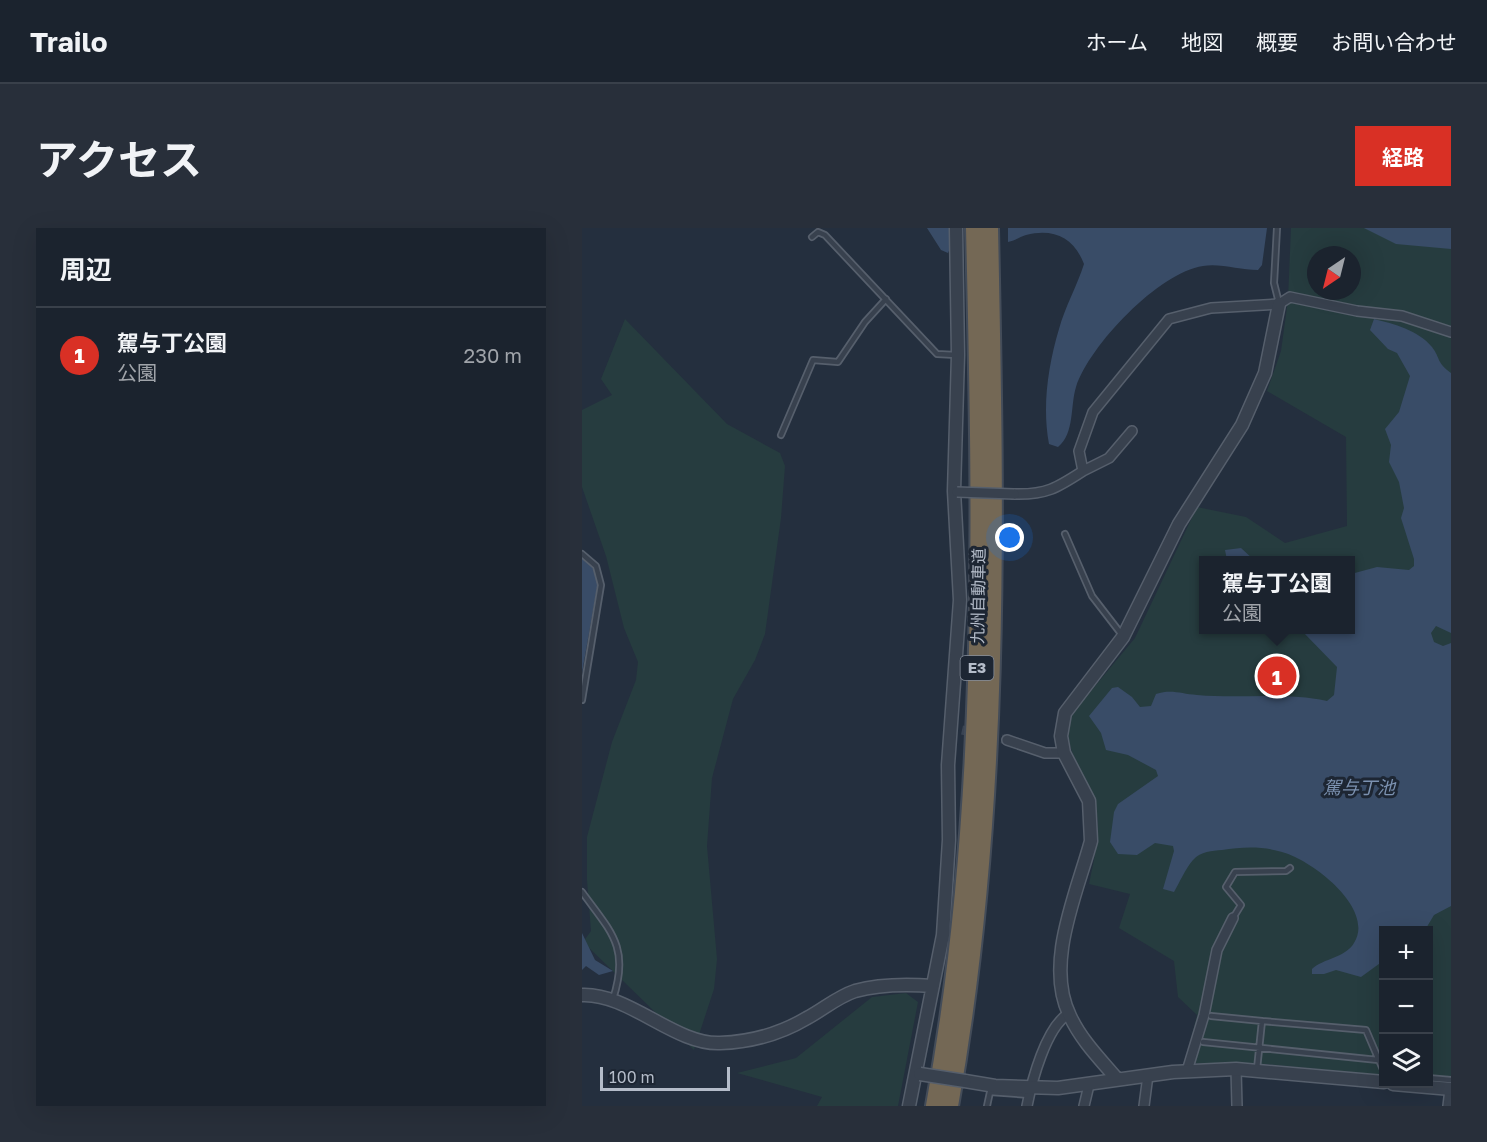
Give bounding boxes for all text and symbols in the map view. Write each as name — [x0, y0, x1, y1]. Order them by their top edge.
text: Trailo — [30, 25, 108, 58]
text: ホーム — [1086, 29, 1148, 55]
text: 地図 — [1181, 29, 1223, 55]
text: 概要 — [1256, 29, 1298, 55]
text: お問い合わせ — [1331, 29, 1457, 55]
button: 経路 — [1355, 126, 1451, 186]
text: アクセス — [36, 134, 202, 184]
north arrow — [1307, 246, 1361, 300]
text: 周辺 — [60, 254, 112, 285]
text: 駕与丁公園 — [117, 329, 227, 356]
text: 1 — [74, 343, 85, 367]
text: 230 m — [464, 343, 522, 367]
text: 公園 — [117, 360, 157, 384]
your location — [995, 523, 1024, 552]
street label: 九州自動車道 — [967, 548, 989, 644]
popup — [1199, 556, 1355, 634]
text: 駕与丁公園 — [1222, 569, 1332, 596]
text: 公園 — [1222, 600, 1262, 624]
pin: 1 — [1258, 654, 1296, 698]
road number: E3 — [960, 656, 994, 680]
water label: 駕与丁池 — [1323, 776, 1397, 798]
map controls — [1379, 926, 1433, 1088]
button: + — [1379, 926, 1433, 980]
button: − — [1379, 980, 1433, 1034]
button: layers — [1379, 1034, 1433, 1088]
scale bar — [600, 1064, 730, 1092]
text: 100 m — [609, 1067, 655, 1087]

